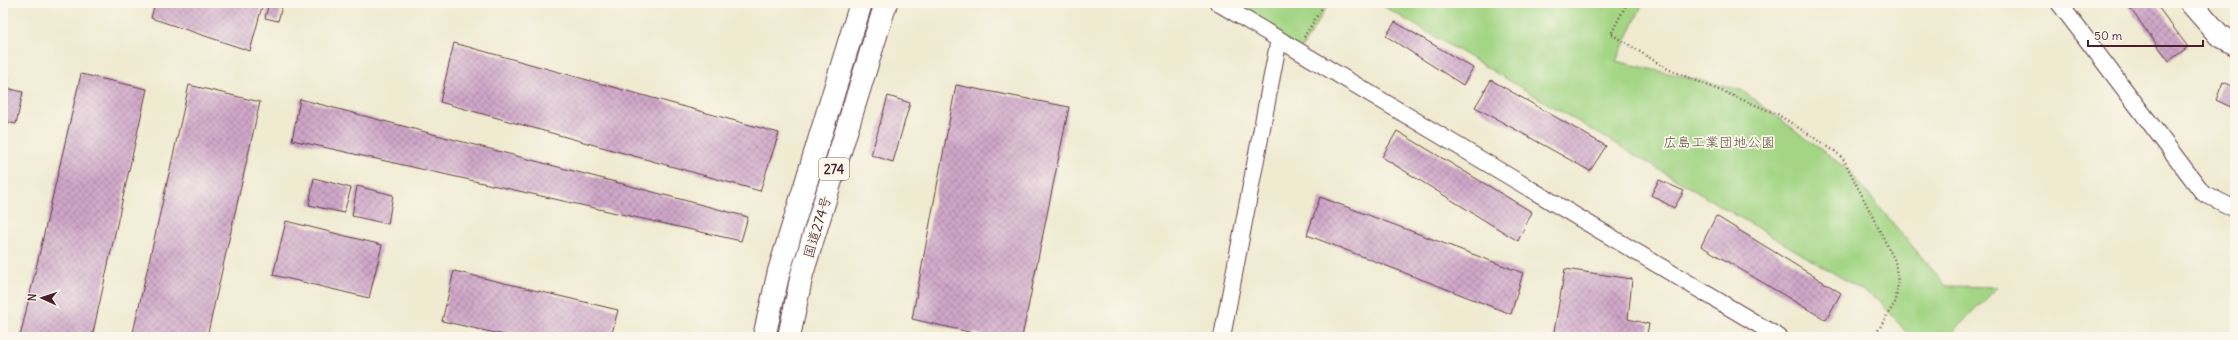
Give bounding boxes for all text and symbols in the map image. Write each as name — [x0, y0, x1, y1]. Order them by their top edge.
scale bar — [2088, 22, 2203, 48]
text: 50 m — [2094, 28, 2123, 43]
park label: 広島工業団地公園 — [1663, 133, 1775, 151]
road number: 274 — [819, 158, 849, 180]
street label: 国道274号 — [799, 194, 835, 260]
north arrow — [22, 278, 62, 318]
text: N — [25, 293, 39, 302]

